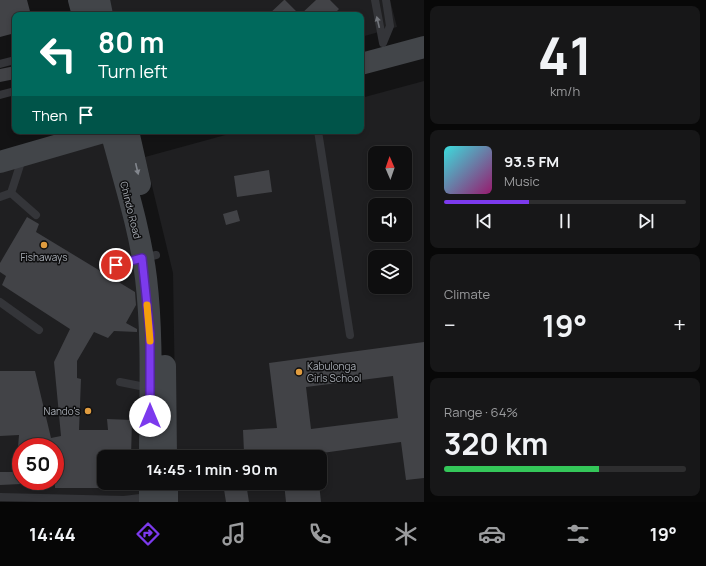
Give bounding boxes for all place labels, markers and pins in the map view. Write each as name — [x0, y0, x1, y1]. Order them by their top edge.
marker: Fishaways — [39, 240, 49, 250]
pin — [99, 248, 133, 282]
place label: Fishaways — [20, 250, 68, 264]
place label: Kabulonga Girls School — [307, 359, 361, 385]
marker: Kabulonga Girls School — [294, 367, 304, 377]
place label: Nando's — [44, 404, 80, 418]
marker: Nando's — [83, 406, 93, 416]

